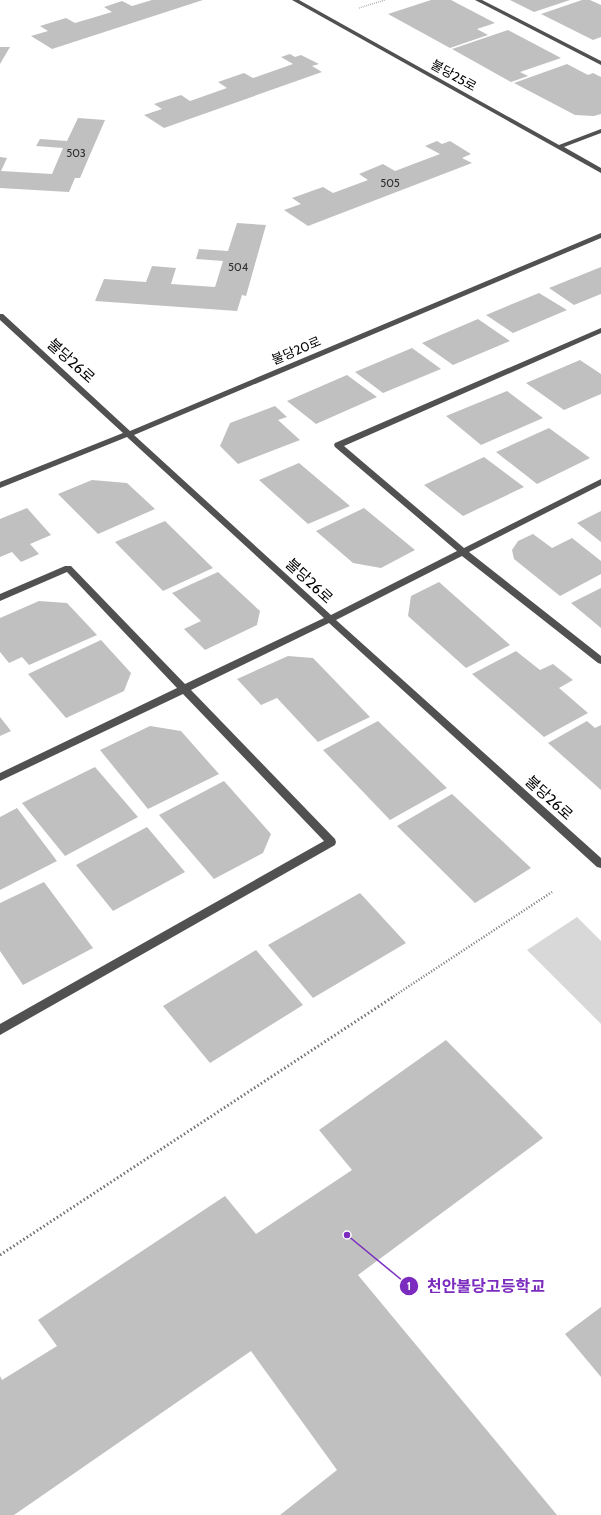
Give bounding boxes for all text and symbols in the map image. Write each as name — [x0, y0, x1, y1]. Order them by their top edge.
street label: 불당25로 — [428, 56, 480, 94]
house number: 503 — [66, 146, 86, 160]
house number: 505 — [380, 176, 400, 190]
house number: 504 — [228, 260, 249, 274]
street label: 불당20로 — [269, 333, 323, 367]
street label: 불당26로 — [44, 335, 98, 387]
street label: 불당26로 — [282, 555, 336, 607]
street label: 불당26로 — [522, 772, 576, 824]
callout: 천안불당고등학교 — [399, 1272, 553, 1300]
text: 천안불당고등학교 — [427, 1277, 545, 1296]
text: 1 — [407, 1278, 411, 1293]

